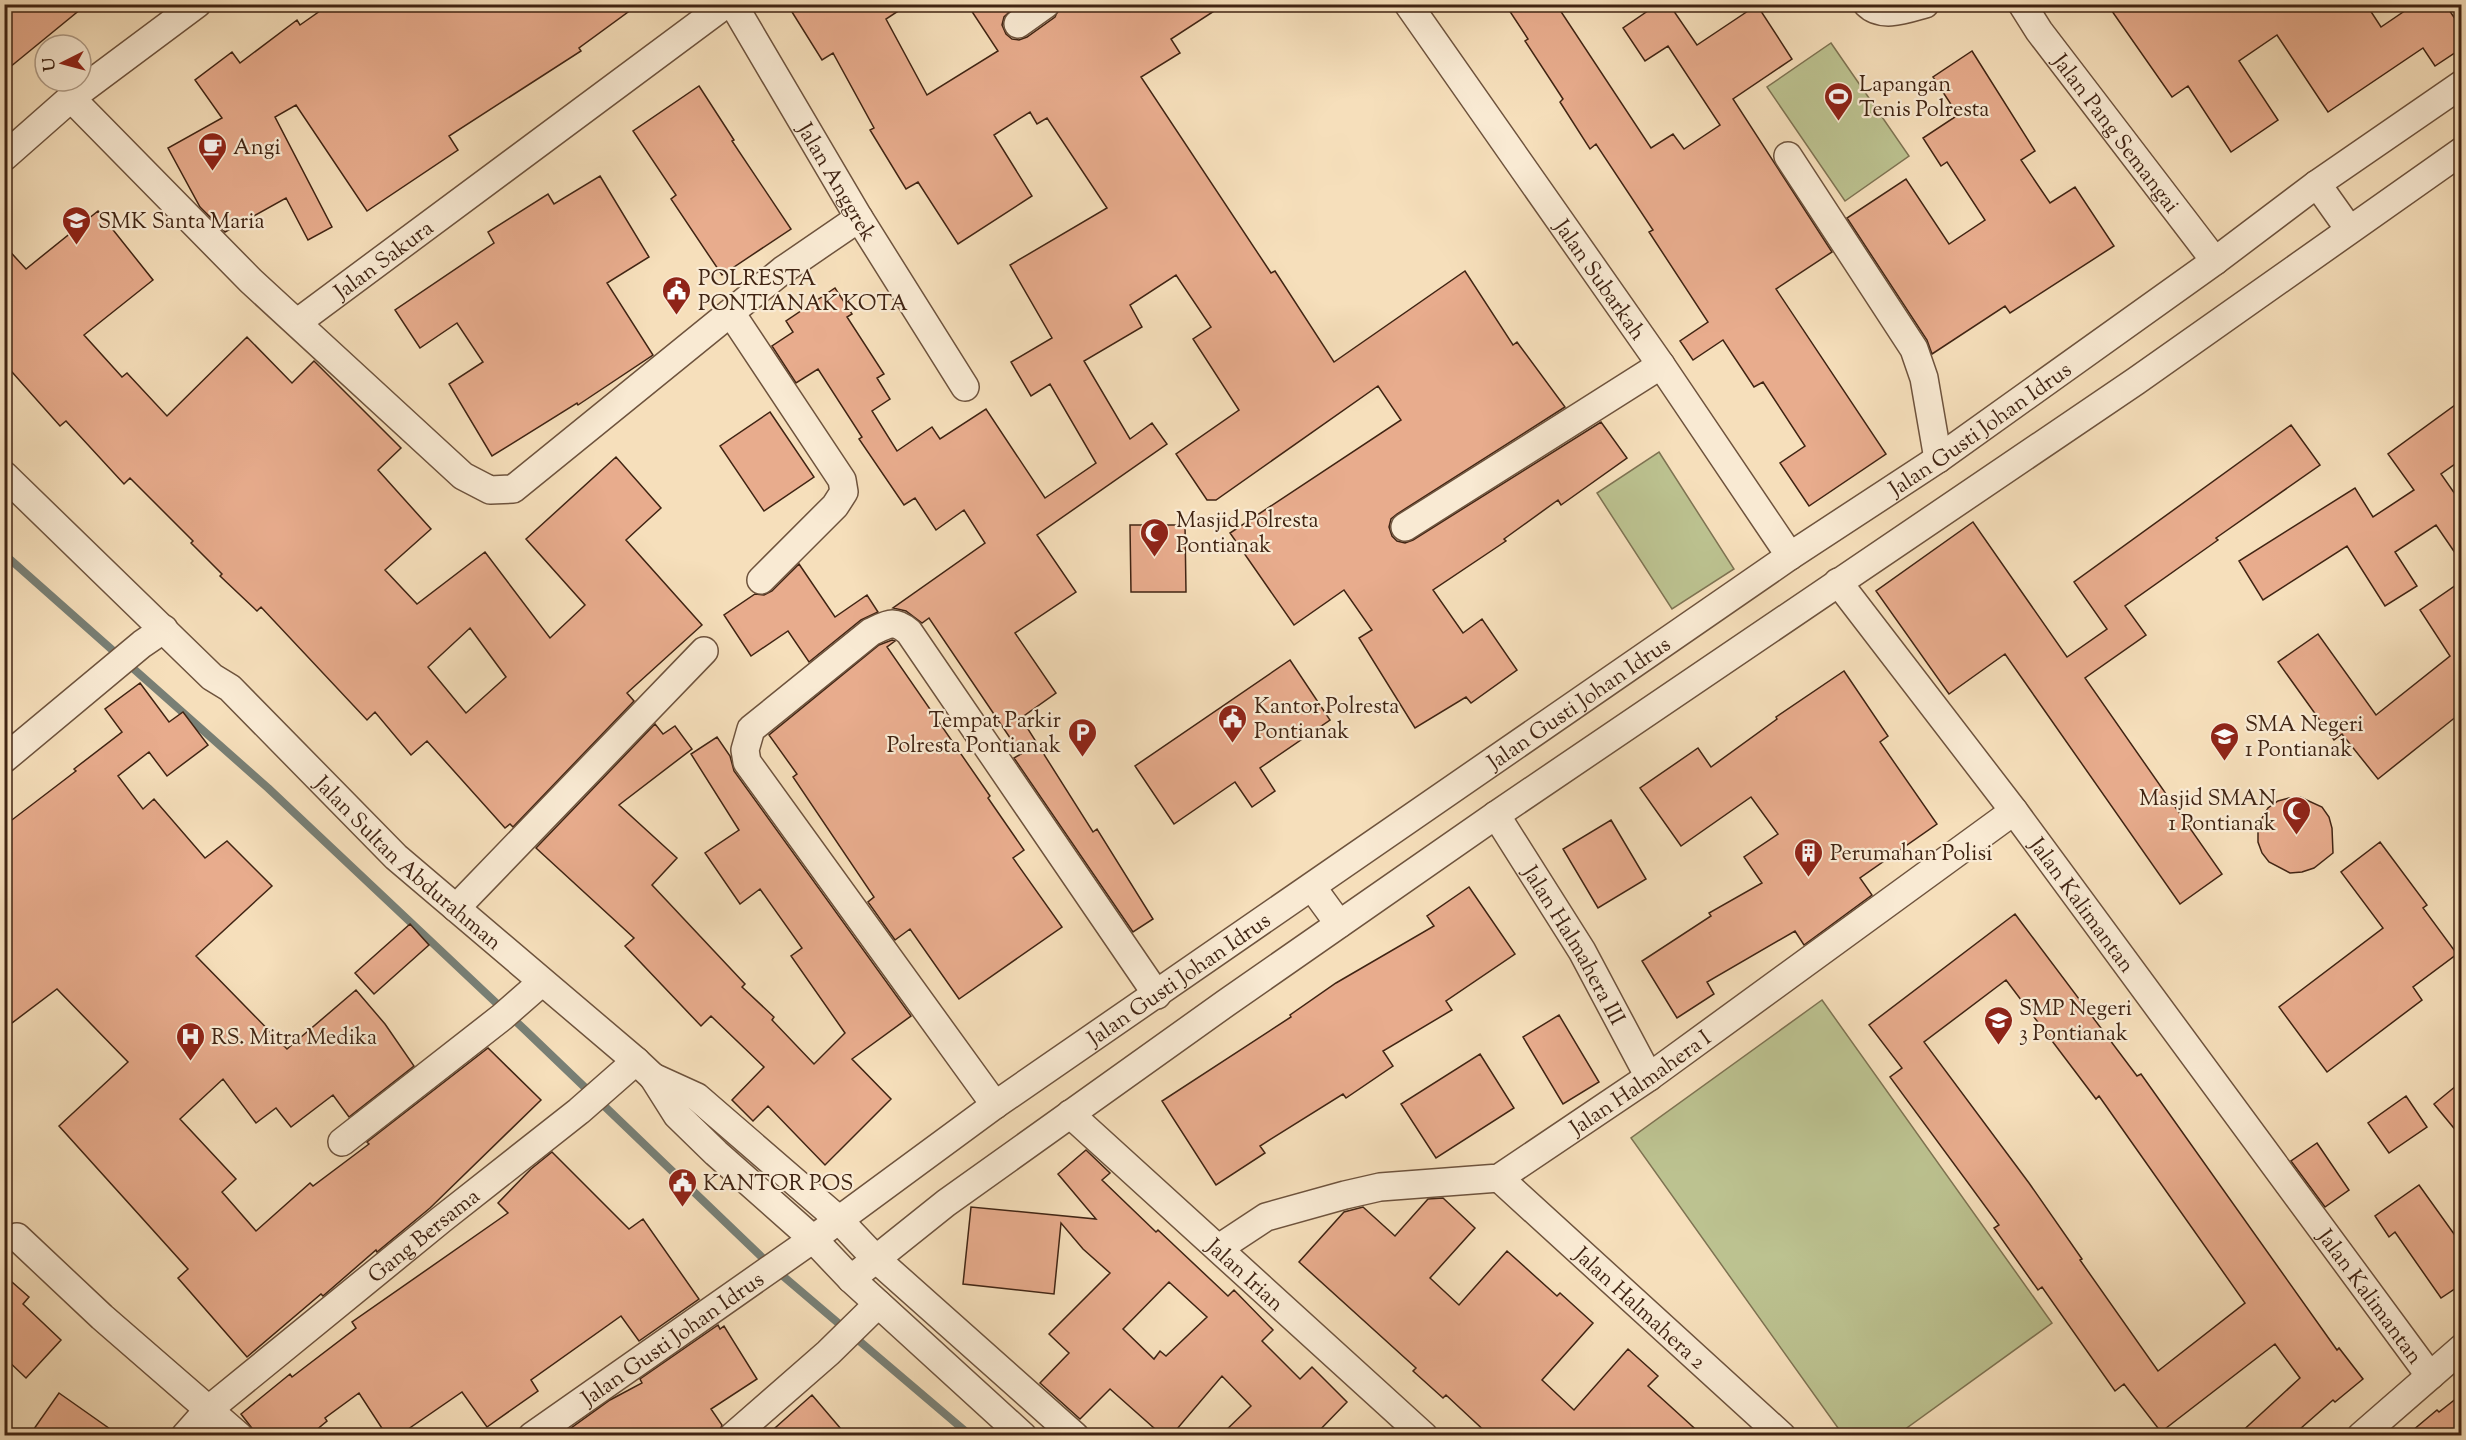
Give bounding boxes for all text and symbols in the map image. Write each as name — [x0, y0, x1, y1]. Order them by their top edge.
north arrow — [33, 33, 93, 93]
street label: Jalan Pang Semangai — [2043, 47, 2186, 221]
text: U — [38, 56, 63, 72]
place label: Lapangan Tenis Polresta — [1859, 70, 1989, 127]
sports icon: Lapangan Tenis Polresta — [1822, 80, 1854, 122]
street label: Jalan Anggrek — [787, 117, 883, 249]
cafe icon: Angi — [196, 130, 228, 172]
place label: Angi — [233, 133, 281, 165]
school or university icon: SMK Santa Maria — [61, 204, 93, 246]
place label: SMK Santa Maria — [98, 207, 265, 239]
street label: Jalan Subarkah — [1544, 213, 1652, 348]
street label: Jalan Sakura — [328, 214, 441, 309]
place label: POLRESTA PONTIANAK KOTA — [698, 264, 908, 321]
public building icon: POLRESTA PONTIANAK KOTA — [661, 274, 693, 316]
street label: Jalan Gusti Johan Idrus — [1883, 355, 2079, 506]
place label: Masjid Polresta Pontianak — [1176, 506, 1319, 563]
mosque icon: Masjid Polresta Pontianak — [1139, 516, 1171, 558]
street label: Jalan Gusti Johan Idrus — [1481, 630, 1678, 780]
place label: Kantor Polresta Pontianak — [1254, 692, 1399, 749]
public building icon: Kantor Polresta Pontianak — [1217, 702, 1249, 744]
place label: Tempat Parkir Polresta Pontianak — [887, 706, 1061, 763]
place label: SMA Negeri 1 Pontianak — [2245, 710, 2363, 767]
parking icon: Tempat Parkir Polresta Pontianak — [1066, 716, 1098, 758]
school or university icon: SMA Negeri 1 Pontianak — [2208, 720, 2240, 762]
street label: Jalan Sultan Abdurahman — [305, 769, 508, 959]
place label: Masjid SMAN 1 Pontianak — [2139, 784, 2276, 841]
mosque icon: Masjid SMAN 1 Pontianak — [2281, 794, 2313, 836]
street label: Jalan Kalimantan — [2019, 831, 2141, 981]
building icon: Perumahan Polisi — [1793, 836, 1825, 878]
place label: Perumahan Polisi — [1830, 839, 1992, 871]
street label: Jalan Halmahera III — [1512, 859, 1632, 1032]
street label: Jalan Gusti Johan Idrus — [1081, 906, 1278, 1056]
place label: SMP Negeri 3 Pontianak — [2019, 994, 2132, 1051]
school or university icon: SMP Negeri 3 Pontianak — [1982, 1004, 2014, 1046]
hospital icon: RS. Mitra Medika — [174, 1020, 206, 1062]
place label: RS. Mitra Medika — [211, 1023, 377, 1055]
street label: Jalan Halmahera I — [1563, 1024, 1719, 1145]
public building icon: KANTOR POS — [666, 1166, 698, 1208]
place label: KANTOR POS — [703, 1169, 853, 1201]
street label: Gang Bersama — [362, 1182, 488, 1292]
street label: Jalan Kalimantan — [2307, 1223, 2429, 1372]
street label: Jalan Irian — [1197, 1232, 1290, 1320]
street label: Jalan Halmahera 2 — [1565, 1240, 1712, 1378]
street label: Jalan Gusti Johan Idrus — [575, 1265, 772, 1416]

